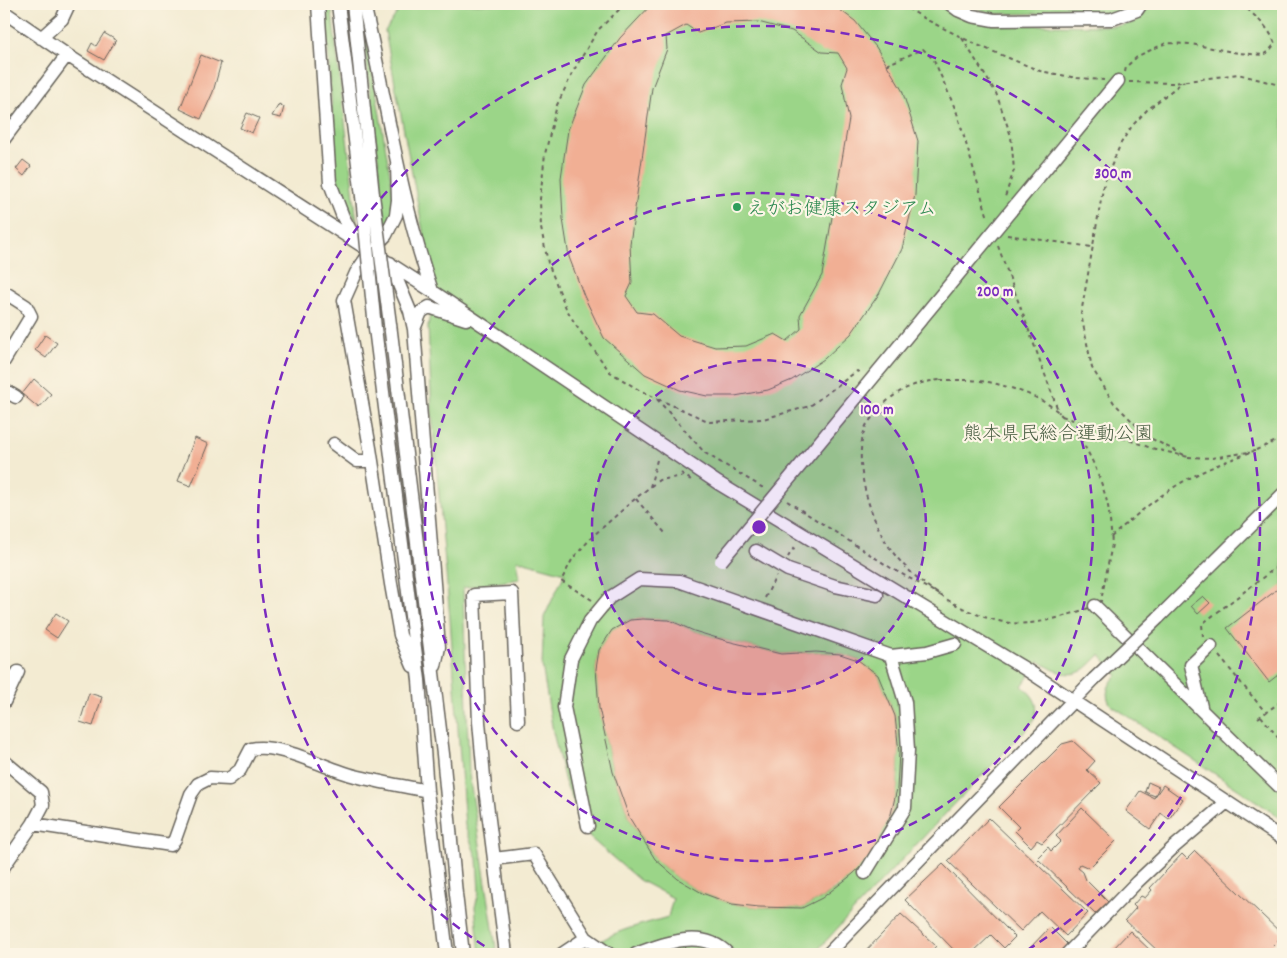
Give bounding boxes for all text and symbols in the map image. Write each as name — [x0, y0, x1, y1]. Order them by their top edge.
text: 300 m — [1095, 164, 1131, 186]
place label: えがお健康スタジアム — [747, 197, 937, 224]
marker: えがお健康スタジアム — [731, 201, 743, 213]
text: 200 m — [977, 282, 1013, 304]
text: 100 m — [860, 400, 894, 422]
park label: 熊本県民総合運動公園 — [963, 422, 1153, 449]
centre of rings — [750, 518, 768, 536]

